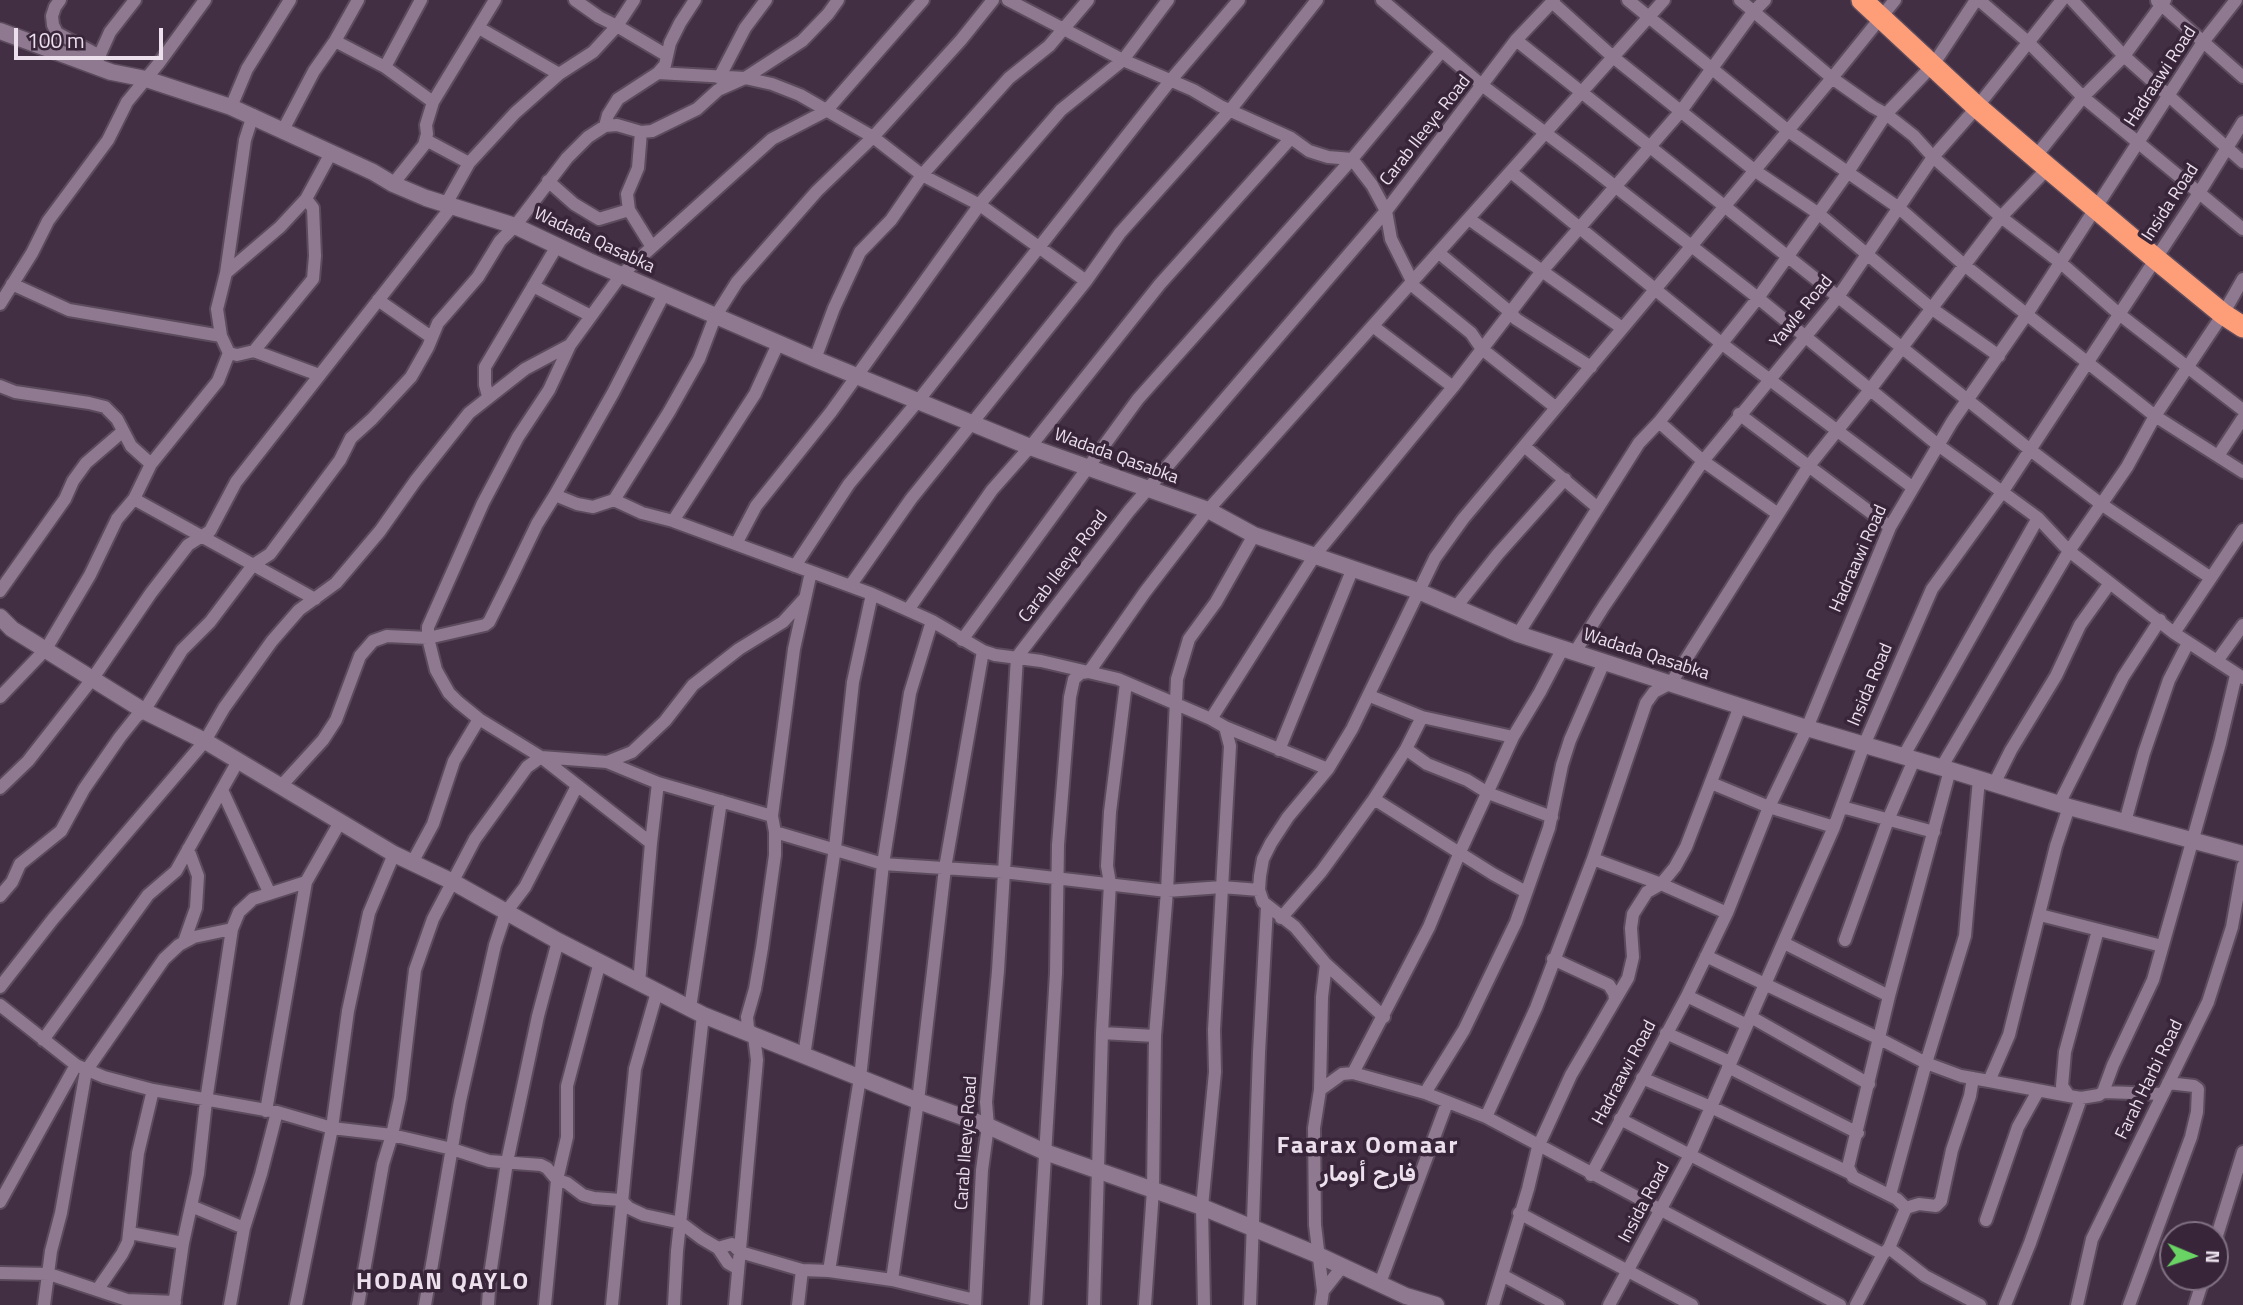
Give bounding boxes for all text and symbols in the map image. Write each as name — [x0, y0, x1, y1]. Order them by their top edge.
scale bar — [18, 14, 166, 58]
street label: Hadraawi Road — [2120, 23, 2202, 131]
text: 100 m — [27, 24, 84, 56]
street label: Carab Ileeye Road — [1376, 71, 1476, 191]
street label: Insida Road — [2138, 160, 2204, 246]
street label: Wadada Qasabka — [530, 204, 658, 278]
street label: Yawle Road — [1766, 271, 1838, 353]
street label: Wadada Qasabka — [1051, 424, 1181, 490]
street label: Hadraawi Road — [1826, 502, 1892, 616]
street label: Carab Ileeye Road — [1015, 507, 1113, 627]
street label: Wadada Qasabka — [1580, 624, 1712, 686]
street label: Insida Road — [1844, 640, 1898, 730]
street label: Hadraawi Road — [1588, 1017, 1662, 1129]
street label: Farah Harbi Road — [2112, 1017, 2188, 1143]
street label: Carab Ileeye Road — [952, 1075, 982, 1211]
district label: Faarax Oomaar فارح أومار — [1278, 1133, 1458, 1189]
street label: Insida Road — [1615, 1159, 1675, 1247]
north arrow — [2159, 1221, 2229, 1291]
text: N — [2199, 1250, 2228, 1264]
district label: HODAN QAYLO — [357, 1269, 529, 1297]

